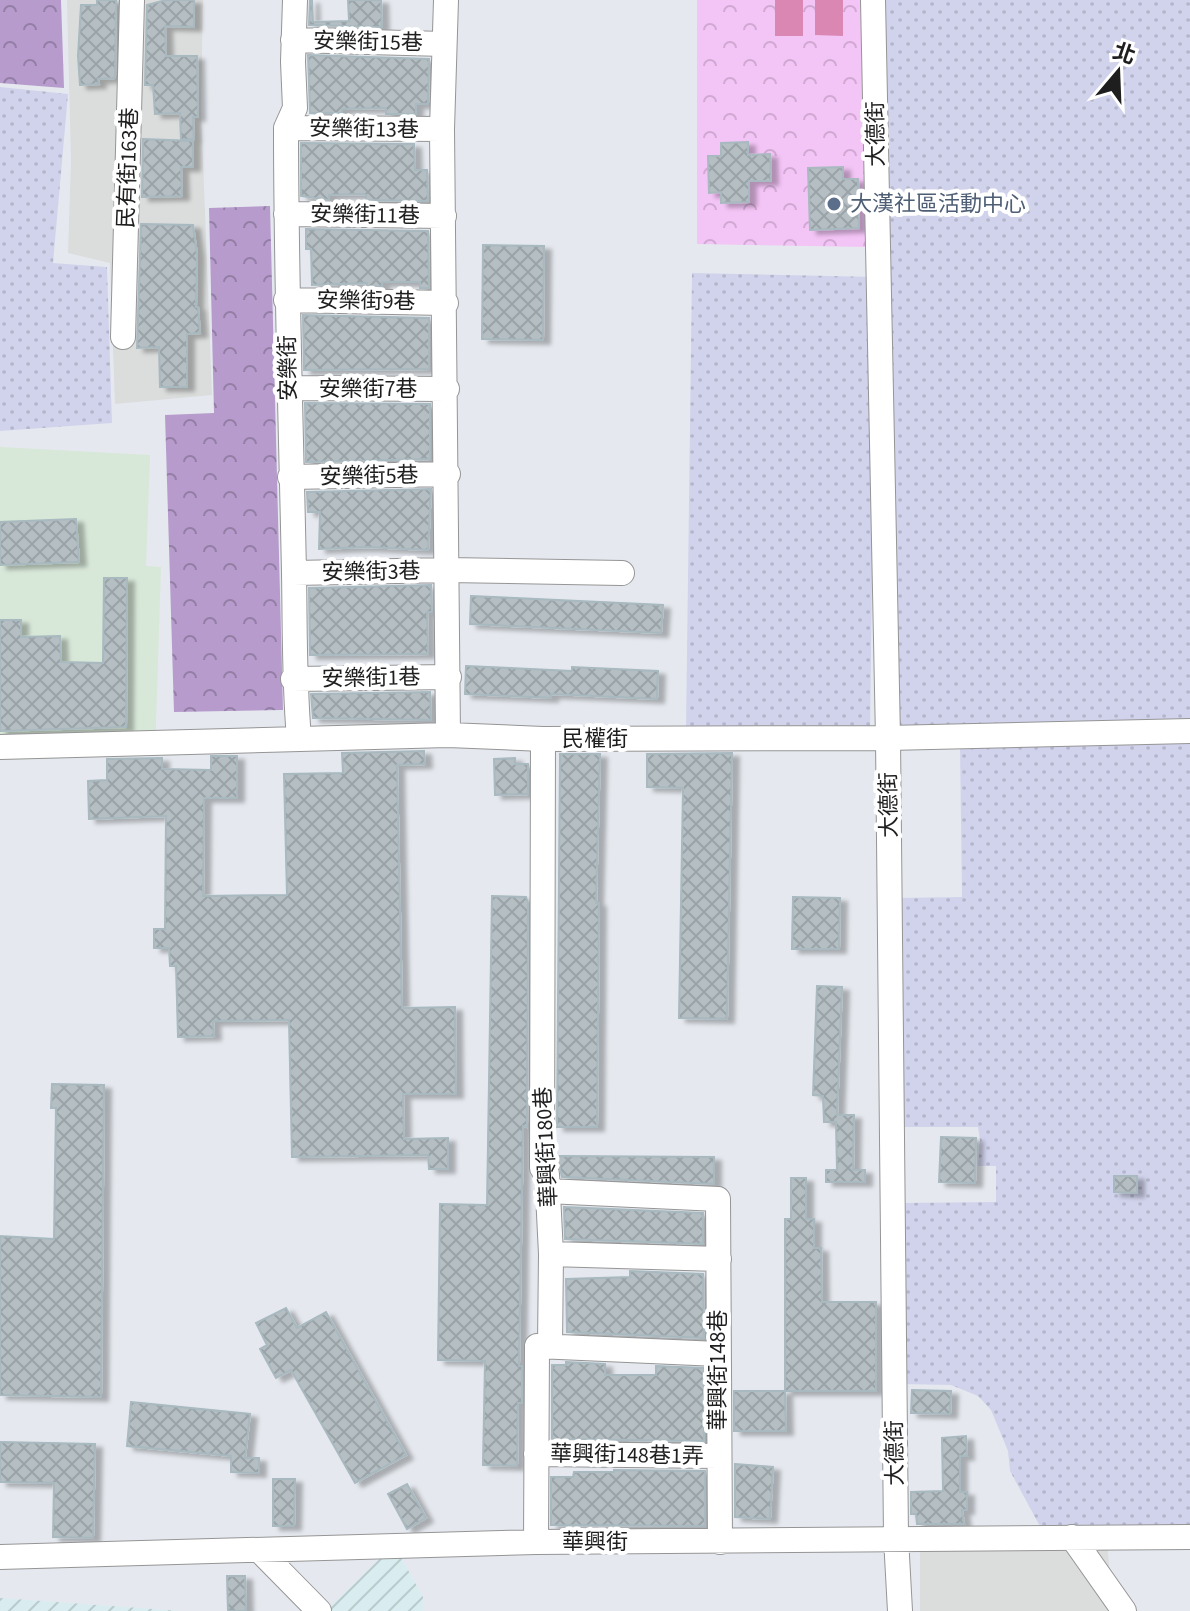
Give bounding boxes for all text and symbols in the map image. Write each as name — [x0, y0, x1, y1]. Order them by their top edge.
street label: 安樂街15巷 — [313, 25, 423, 59]
north arrow — [1078, 32, 1158, 112]
text: 北 — [1109, 35, 1140, 73]
street label: 大德街 — [859, 101, 893, 167]
street label: 民有街163巷 — [110, 107, 146, 229]
street label: 安樂街13巷 — [309, 112, 419, 146]
place label: 大漢社區活動中心 — [850, 188, 1026, 220]
marker: 大漢社區活動中心 — [825, 195, 843, 213]
street label: 安樂街11巷 — [310, 198, 420, 232]
street label: 安樂街9巷 — [316, 284, 416, 318]
street label: 安樂街 — [271, 335, 305, 401]
street label: 安樂街7巷 — [319, 373, 417, 405]
street label: 安樂街5巷 — [319, 459, 419, 493]
street label: 安樂街3巷 — [321, 555, 421, 589]
street label: 安樂街1巷 — [321, 661, 421, 695]
street label: 民權街 — [562, 723, 628, 755]
street label: 大德街 — [872, 772, 906, 838]
street label: 華興街180巷 — [527, 1086, 565, 1208]
street label: 華興街148巷 — [702, 1310, 734, 1430]
street label: 大德街 — [878, 1420, 912, 1486]
street label: 華興街148巷1弄 — [550, 1438, 704, 1472]
street label: 華興街 — [562, 1526, 628, 1558]

